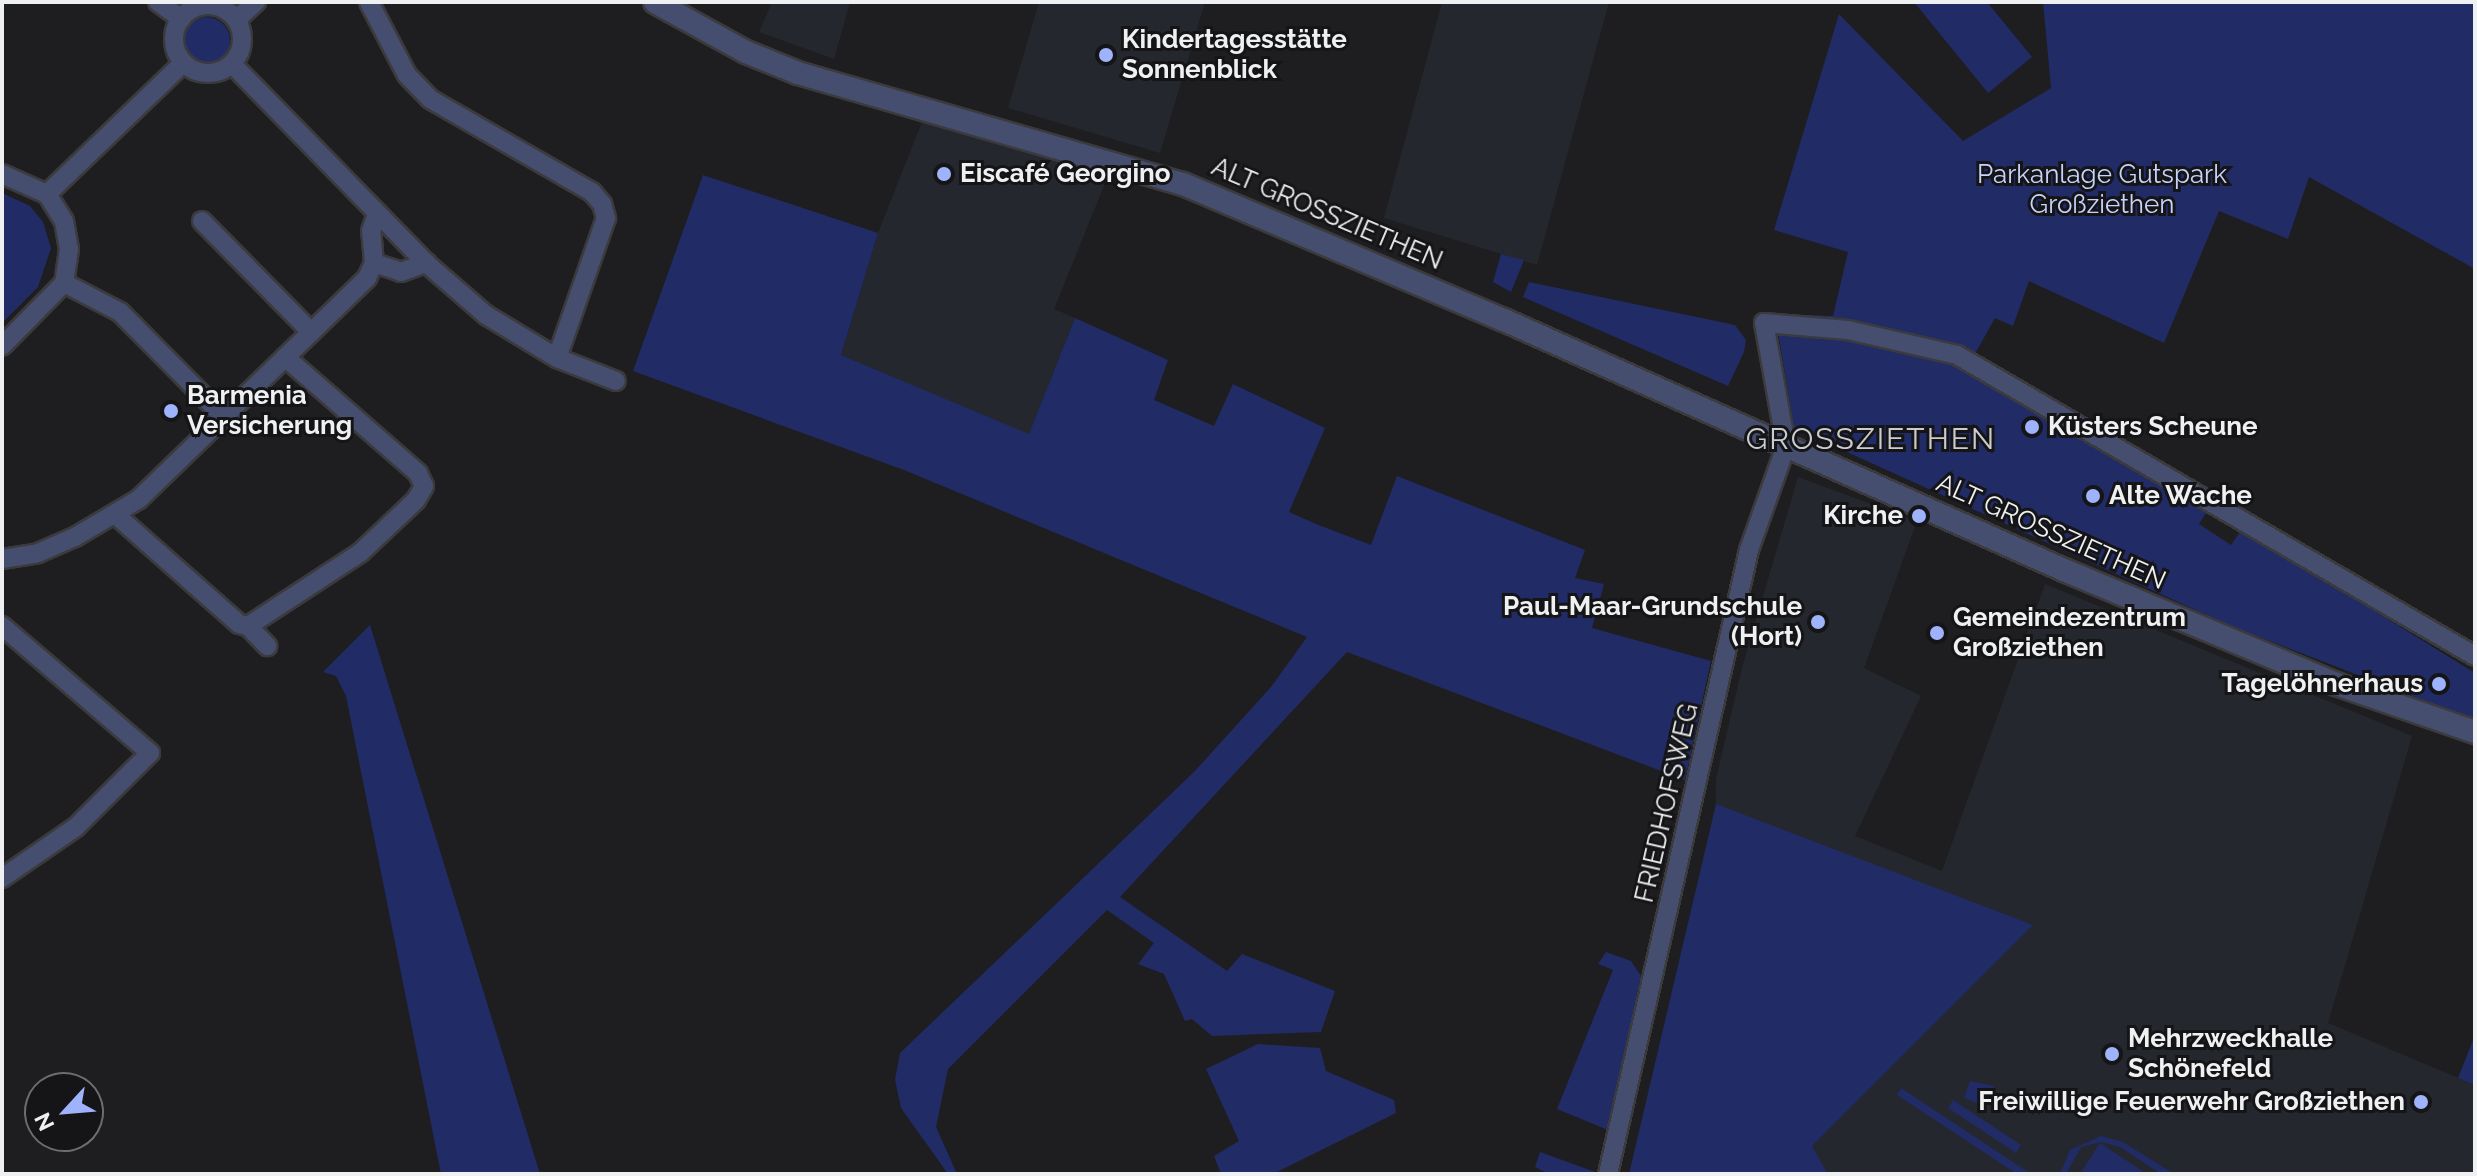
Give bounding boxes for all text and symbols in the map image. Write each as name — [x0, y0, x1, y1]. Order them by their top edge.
place label: Kindertagesstätte Sonnenblick — [1122, 24, 1347, 86]
marker: Kindertagesstätte Sonnenblick — [1097, 46, 1115, 64]
street label: ALT GROSSZIETHEN — [1206, 151, 1448, 277]
place label: Eiscafé Georgino — [960, 158, 1171, 190]
park label: Parkanlage Gutspark Großziethen — [1977, 159, 2227, 220]
marker: Eiscafé Georgino — [935, 165, 953, 183]
place label: Barmenia Versicherung — [187, 380, 352, 442]
marker: Barmenia Versicherung — [162, 402, 180, 420]
place label: Küsters Scheune — [2048, 411, 2258, 443]
marker: Küsters Scheune — [2023, 418, 2041, 436]
district label: GROSSZIETHEN — [1746, 421, 1996, 457]
street label: ALT GROSSZIETHEN — [1931, 467, 2171, 597]
place label: Alte Wache — [2109, 480, 2253, 512]
marker: Alte Wache — [2084, 487, 2102, 505]
place label: Kirche — [1823, 500, 1903, 532]
marker: Kirche — [1910, 507, 1928, 525]
place label: Paul-Maar-Grundschule (Hort) — [1503, 591, 1802, 652]
place label: Gemeindezentrum Großziethen — [1953, 602, 2186, 664]
marker: Paul-Maar-Grundschule (Hort) — [1809, 613, 1827, 631]
marker: Gemeindezentrum Großziethen — [1928, 624, 1946, 642]
place label: Tagelöhnerhaus — [2222, 668, 2423, 700]
marker: Tagelöhnerhaus — [2430, 675, 2448, 693]
street label: FRIEDHOFSWEG — [1629, 700, 1705, 906]
place label: Mehrzweckhalle Schönefeld — [2128, 1023, 2333, 1084]
marker: Mehrzweckhalle Schönefeld — [2103, 1045, 2121, 1063]
north arrow — [24, 1072, 104, 1152]
place label: Freiwillige Feuerwehr Großziethen — [1978, 1086, 2405, 1118]
marker: Freiwillige Feuerwehr Großziethen — [2412, 1093, 2430, 1111]
text: N — [29, 1108, 60, 1135]

